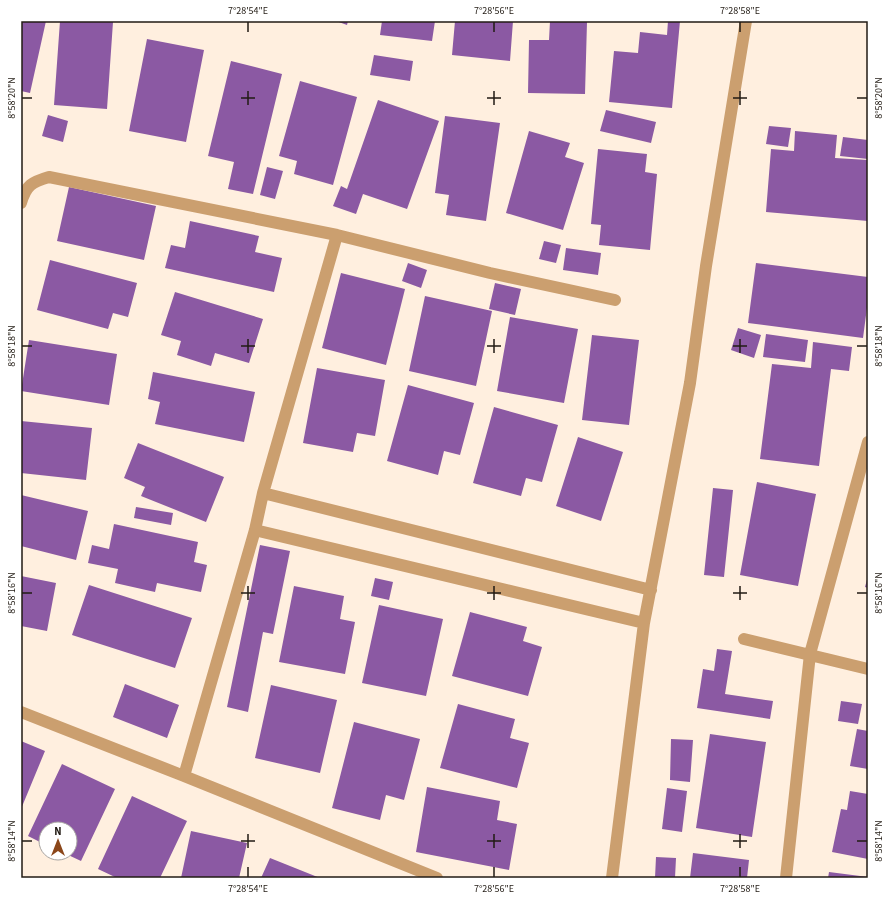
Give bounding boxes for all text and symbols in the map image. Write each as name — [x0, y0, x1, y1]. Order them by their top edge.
text: 7°28'54"E — [228, 4, 268, 18]
text: 7°28'56"E — [474, 4, 514, 18]
text: 7°28'58"E — [720, 4, 760, 18]
text: 8°58'20"N — [5, 77, 19, 119]
text: 8°58'20"N — [872, 77, 886, 119]
text: 8°58'18"N — [5, 325, 19, 367]
text: 8°58'18"N — [872, 325, 886, 367]
text: 8°58'16"N — [5, 572, 19, 614]
text: 8°58'16"N — [872, 572, 886, 614]
text: 8°58'14"N — [5, 820, 19, 862]
text: 8°58'14"N — [872, 820, 886, 862]
north arrow — [38, 821, 78, 861]
text: N — [54, 824, 62, 839]
text: 7°28'54"E — [228, 882, 268, 896]
text: 7°28'56"E — [474, 882, 514, 896]
text: 7°28'58"E — [720, 882, 760, 896]

